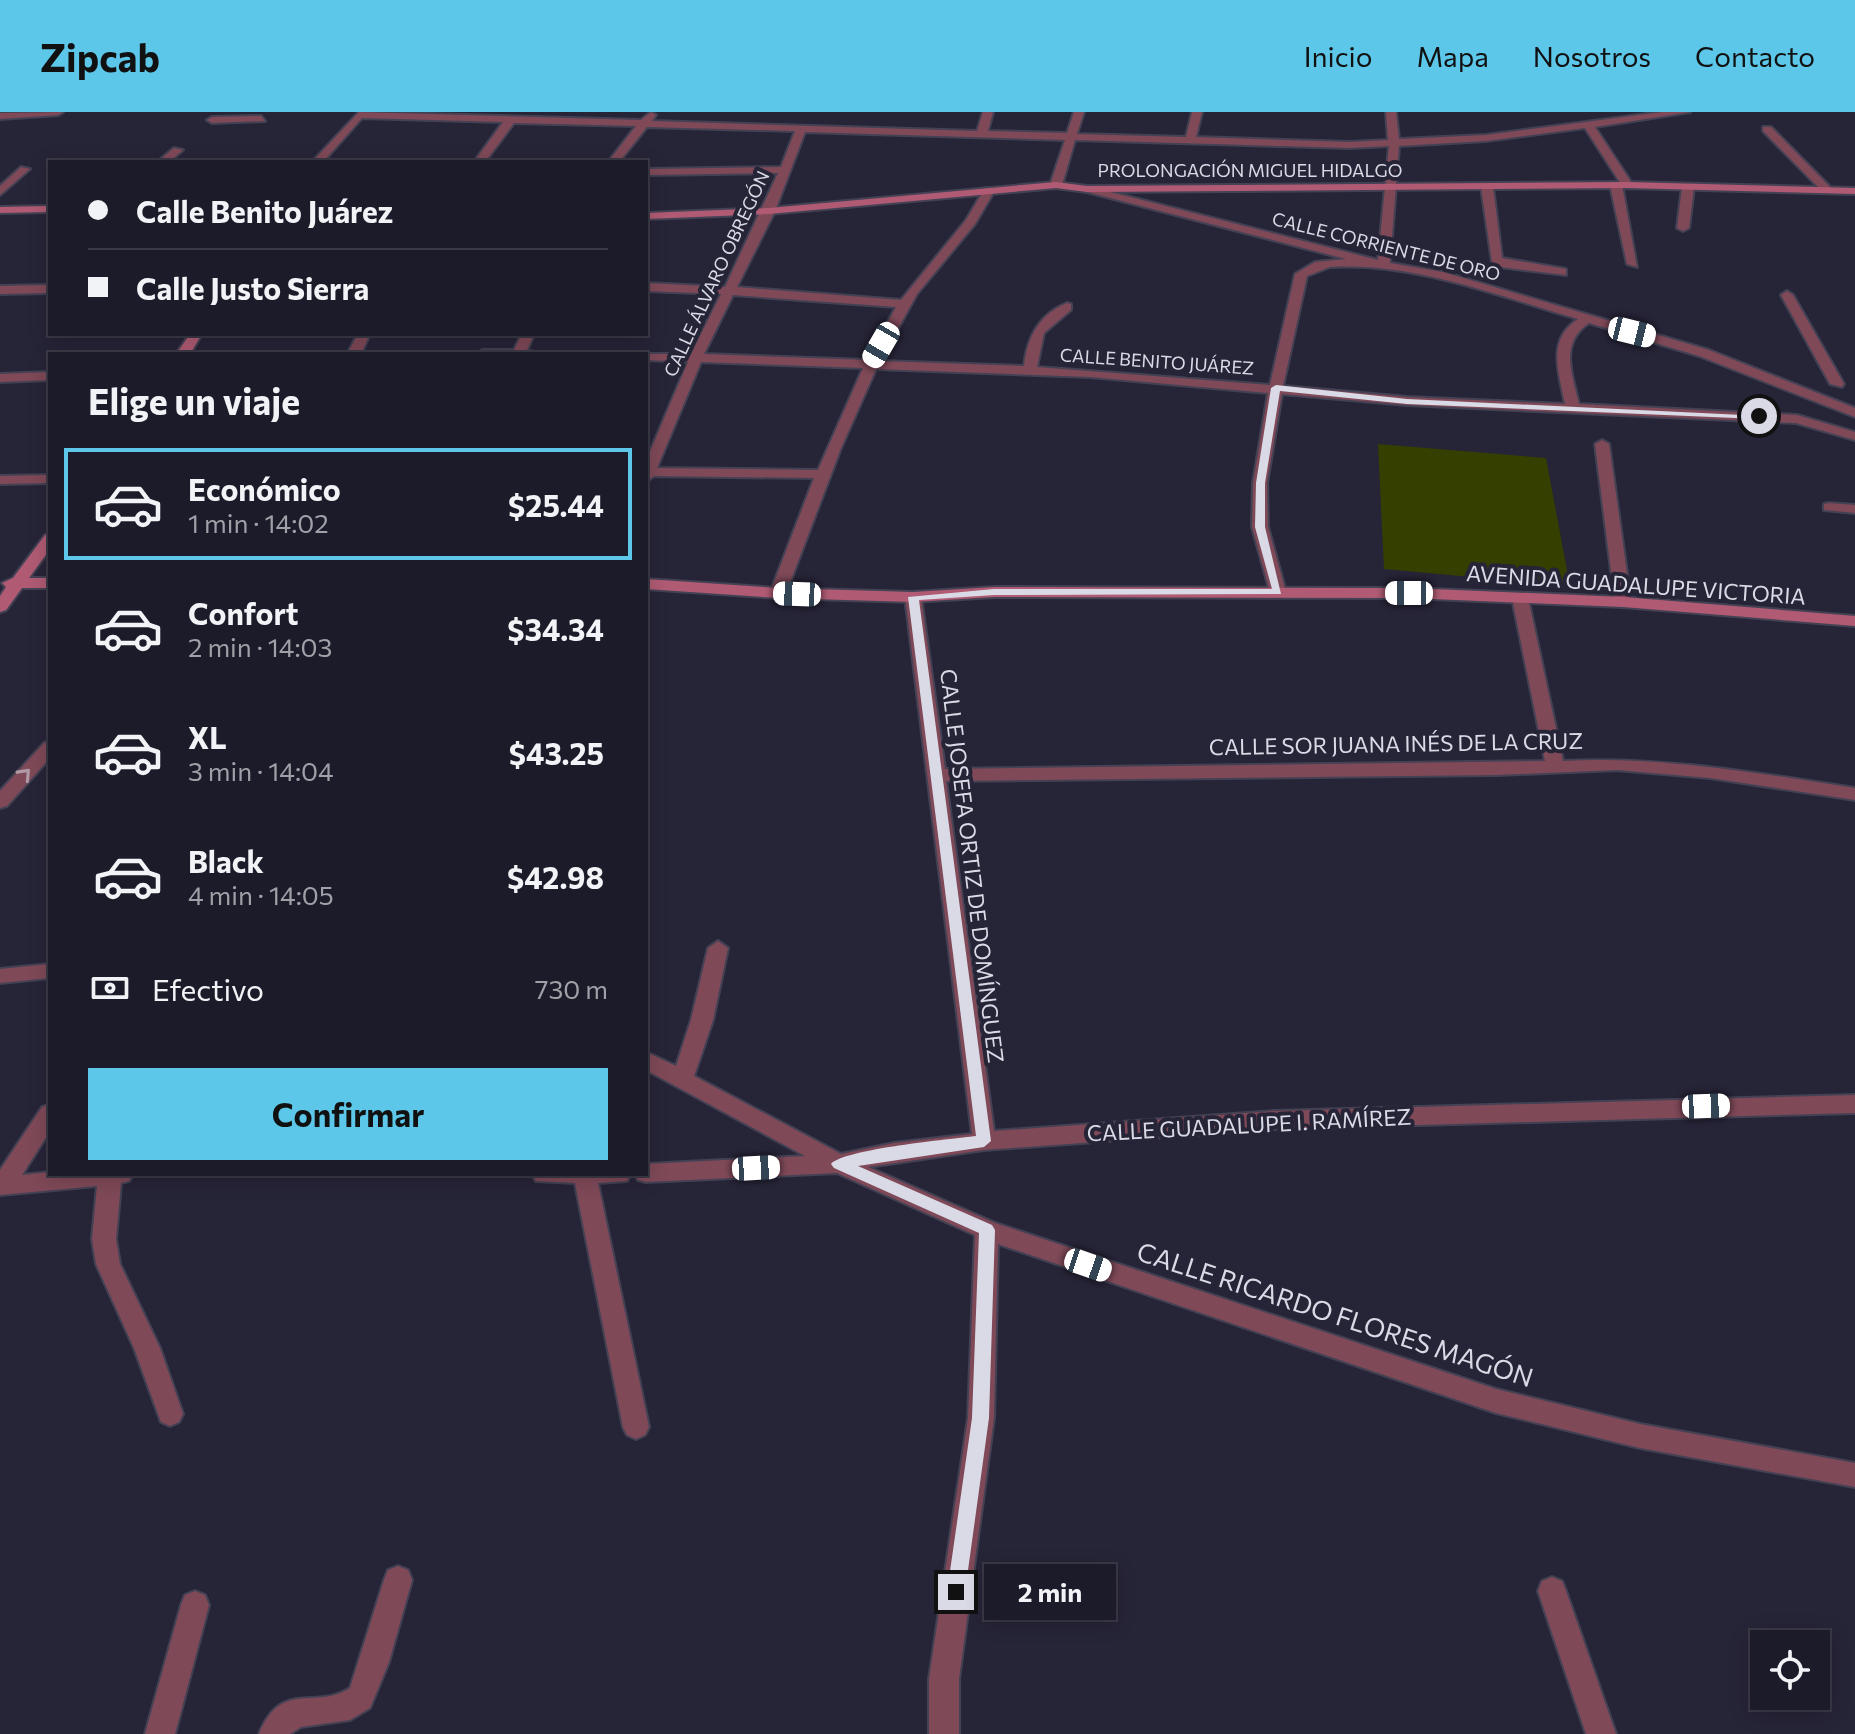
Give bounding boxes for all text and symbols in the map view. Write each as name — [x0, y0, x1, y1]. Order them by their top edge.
text: Zipcab — [40, 33, 160, 80]
text: Inicio — [1304, 39, 1372, 73]
text: Mapa — [1416, 39, 1489, 73]
text: Nosotros — [1533, 39, 1651, 73]
text: Contacto — [1695, 39, 1815, 73]
street label: PROLONGACIÓN MIGUEL HIDALGO — [1098, 159, 1402, 181]
street label: CALLE ÁLVARO OBREGÓN — [659, 167, 774, 380]
text: Calle Benito Juárez — [136, 192, 393, 229]
street label: CALLE CORRIENTE DE ORO — [1270, 207, 1503, 285]
text: Calle Justo Sierra — [136, 269, 369, 306]
car — [1606, 315, 1658, 349]
car — [859, 318, 903, 372]
street label: CALLE BENITO JUÁREZ — [1059, 343, 1255, 379]
text: Elige un viaje — [88, 378, 300, 422]
route start — [1741, 398, 1777, 434]
icon: car — [92, 468, 164, 540]
text: Económico — [188, 470, 341, 507]
text: $25.44 — [508, 486, 604, 523]
text: 1 min · 14:02 — [188, 507, 329, 538]
street label: AVENIDA GUADALUPE VICTORIA — [1465, 559, 1807, 610]
car — [773, 581, 821, 607]
car — [1385, 581, 1433, 605]
icon: car — [92, 592, 164, 664]
text: Confort — [188, 594, 299, 631]
text: $34.34 — [507, 610, 604, 647]
text: 2 min · 14:03 — [188, 631, 332, 662]
street label: CALLE JOSEFA ORTIZ DE DOMÍNGUEZ — [935, 667, 1010, 1064]
icon: car — [92, 716, 164, 788]
text: XL — [188, 718, 227, 755]
street label: CALLE SOR JUANA INÉS DE LA CRUZ — [1209, 727, 1583, 760]
text: $43.25 — [509, 734, 604, 771]
text: 3 min · 14:04 — [188, 755, 334, 786]
one-way arrow — [15, 769, 30, 784]
icon: car — [92, 840, 164, 912]
text: Black — [188, 842, 264, 879]
text: $42.98 — [507, 858, 604, 895]
text: 4 min · 14:05 — [188, 879, 334, 910]
icon: cash — [88, 966, 132, 1010]
text: Efectivo — [152, 970, 264, 1007]
text: 730 m — [535, 973, 608, 1004]
button: Confirmar — [88, 1068, 608, 1160]
car — [1682, 1093, 1730, 1119]
street label: CALLE GUADALUPE I. RAMÍREZ — [1086, 1103, 1412, 1146]
car — [731, 1155, 781, 1181]
street label: CALLE RICARDO FLORES MAGÓN — [1133, 1235, 1537, 1392]
car — [1061, 1246, 1115, 1284]
callout: 2 min — [984, 1564, 1116, 1620]
route end — [938, 1574, 974, 1610]
text: 2 min — [1018, 1576, 1082, 1607]
map controls — [1750, 1630, 1830, 1710]
button: locate — [1750, 1630, 1830, 1710]

